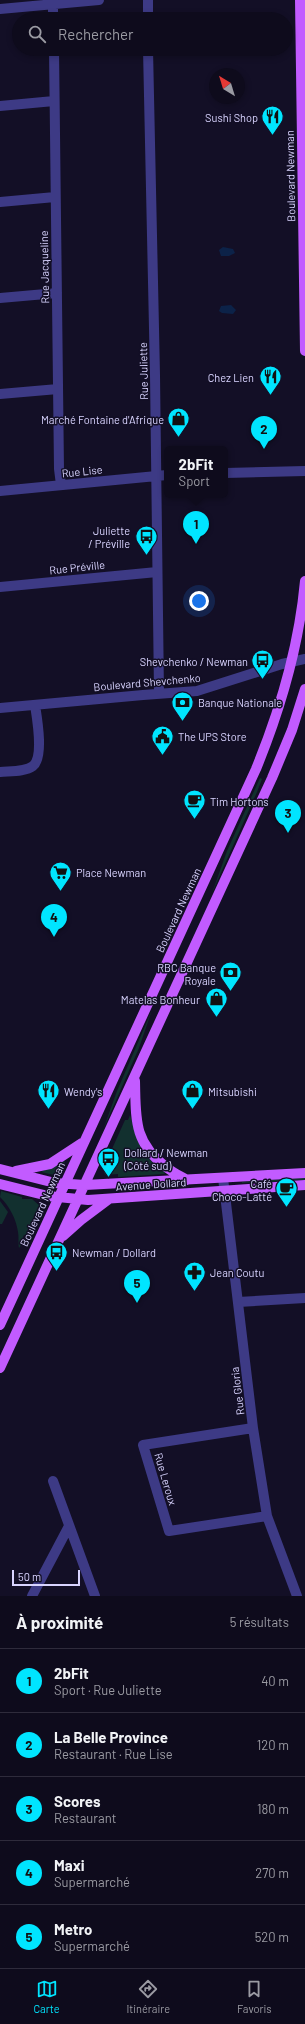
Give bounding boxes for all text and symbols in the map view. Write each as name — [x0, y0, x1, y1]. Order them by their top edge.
search box — [12, 12, 293, 56]
icon: search — [26, 23, 48, 45]
text: Rechercher — [58, 25, 134, 43]
north arrow — [209, 68, 245, 104]
restaurant icon: Sushi Shop — [260, 104, 286, 137]
place label: Sushi Shop — [205, 111, 258, 124]
street label: Boulevard Newman — [283, 130, 297, 222]
street label: Rue Jacqueline — [37, 230, 51, 304]
street label: Rue Juliette — [136, 342, 150, 400]
restaurant icon: Chez Lien — [257, 364, 283, 397]
place label: Chez Lien — [208, 371, 254, 384]
shop icon: Marché Fontaine d'Afrique — [166, 406, 192, 439]
place label: Marché Fontaine d'Afrique — [41, 413, 164, 426]
pin: 2 — [251, 416, 277, 449]
popup — [164, 446, 228, 498]
text: 2bFit — [179, 455, 213, 473]
street label: Rue Lise — [61, 462, 103, 480]
text: Sport — [179, 473, 210, 489]
pin: 1 — [183, 511, 209, 544]
bus stop icon: Juliette / Préville — [133, 523, 159, 556]
place label: Juliette / Préville — [88, 524, 130, 550]
street label: Rue Préville — [49, 558, 106, 576]
your location — [189, 591, 209, 611]
bus stop icon: Shevchenko / Newman — [250, 648, 276, 681]
place label: Shevchenko / Newman — [140, 655, 248, 668]
street label: Boulevard Shevchenko — [93, 671, 201, 693]
bank icon: Banque Nationale — [169, 689, 195, 722]
place label: Banque Nationale — [198, 696, 282, 709]
public building icon: The UPS Store — [150, 723, 176, 756]
place label: The UPS Store — [178, 730, 247, 743]
cafe icon: Tim Hortons — [182, 788, 208, 821]
place label: Tim Hortons — [210, 795, 269, 808]
pin: 3 — [275, 800, 301, 833]
supermarket icon: Place Newman — [48, 859, 74, 892]
place label: Place Newman — [76, 866, 146, 879]
street label: Boulevard Newman — [153, 866, 203, 954]
pin: 4 — [41, 904, 67, 937]
bank icon: RBC Banque Royale — [218, 960, 244, 993]
place label: RBC Banque Royale — [157, 961, 216, 987]
shop icon: Matelas Bonheur — [203, 986, 229, 1019]
place label: Matelas Bonheur — [121, 993, 200, 1006]
restaurant icon: Wendy's — [36, 1078, 62, 1111]
shop icon: Mitsubishi — [179, 1078, 205, 1111]
place label: Wendy's — [64, 1085, 102, 1098]
place label: Mitsubishi — [208, 1085, 257, 1098]
bus stop icon: Dollard / Newman (Côté sud) — [96, 1145, 122, 1178]
place label: Dollard / Newman (Côté sud) — [123, 1146, 208, 1172]
street label: Boulevard Newman — [17, 1160, 67, 1248]
street label: Avenue Dollard — [115, 1175, 187, 1193]
cafe icon: Café Choco-Latté — [274, 1176, 300, 1209]
place label: Café Choco-Latté — [212, 1177, 272, 1203]
bus stop icon: Newman / Dollard — [44, 1239, 70, 1272]
place label: Newman / Dollard — [72, 1246, 156, 1259]
pharmacy icon: Jean Coutu — [182, 1259, 208, 1292]
place label: Jean Coutu — [210, 1266, 264, 1279]
pin: 5 — [124, 1270, 150, 1303]
street label: Rue Gloria — [228, 1366, 246, 1416]
street label: Rue Leroux — [152, 1451, 180, 1507]
scale bar — [12, 1568, 80, 1587]
text: 50 m — [18, 1570, 41, 1583]
text: À proximité — [16, 1612, 103, 1632]
text: 5 résultats — [230, 1614, 289, 1630]
text: 2bFit — [54, 1664, 89, 1682]
text: 1 — [27, 1673, 31, 1689]
text: 40 m — [261, 1673, 289, 1689]
text: Sport · Rue Juliette — [54, 1682, 162, 1698]
text: La Belle Province — [54, 1728, 168, 1746]
text: 2 — [25, 1737, 33, 1753]
text: 120 m — [257, 1737, 289, 1753]
text: Restaurant · Rue Lise — [54, 1746, 173, 1762]
text: Scores — [54, 1792, 100, 1810]
text: 3 — [25, 1801, 33, 1817]
text: 180 m — [257, 1801, 289, 1817]
text: Restaurant — [54, 1810, 116, 1826]
text: Maxi — [54, 1856, 85, 1874]
text: 4 — [25, 1865, 33, 1881]
text: 270 m — [255, 1865, 289, 1881]
text: Supermarché — [54, 1874, 130, 1890]
text: Metro — [54, 1920, 92, 1938]
text: 5 — [25, 1929, 33, 1945]
text: 520 m — [255, 1929, 289, 1945]
text: Supermarché — [54, 1938, 130, 1954]
tab: Carte — [33, 1978, 60, 2015]
tab: Itinéraire — [126, 1978, 170, 2015]
tab: Favoris — [237, 1978, 272, 2015]

